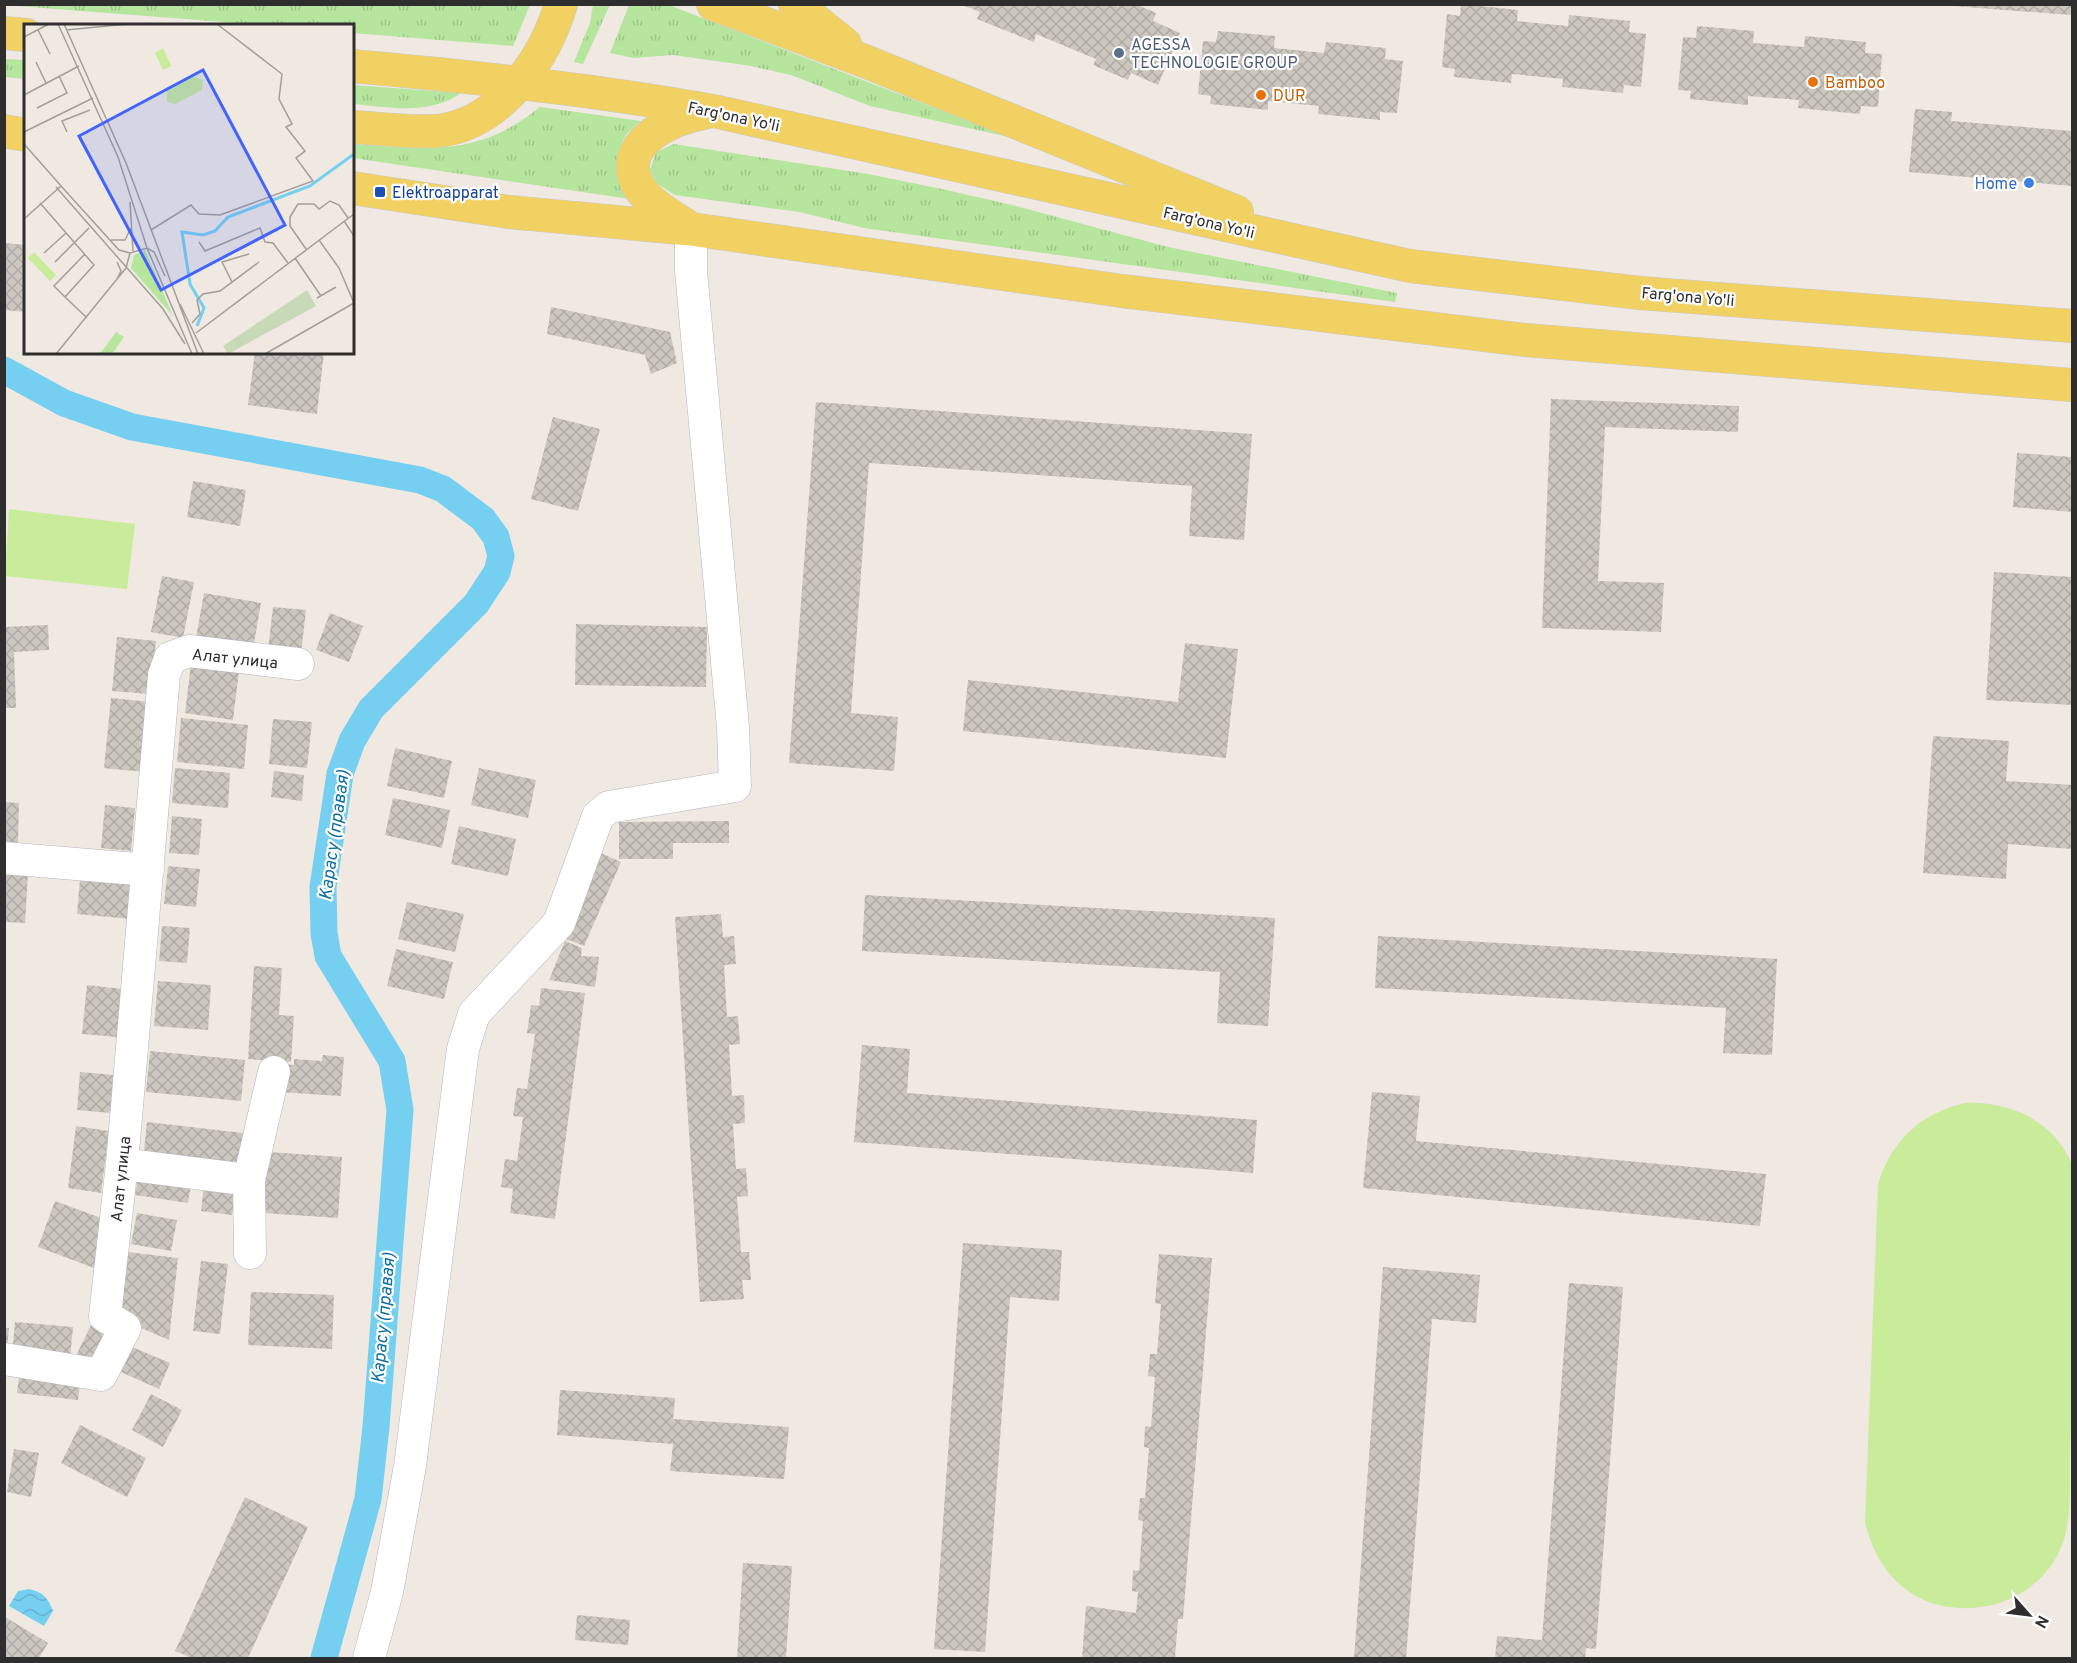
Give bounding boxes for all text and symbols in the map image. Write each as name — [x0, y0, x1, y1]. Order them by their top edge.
inset map — [24, 24, 354, 354]
place label: AGESSA TECHNOLOGIE GROUP — [1131, 36, 1297, 74]
marker: AGESSA TECHNOLOGIE GROUP — [1112, 46, 1126, 60]
place label: Bamboo — [1825, 74, 1885, 94]
marker: Bamboo — [1806, 75, 1820, 89]
place label: DUR — [1273, 87, 1306, 107]
marker: DUR — [1254, 88, 1268, 102]
street label: Farg'ona Yo'li — [686, 98, 781, 137]
place label: Home — [1975, 175, 2017, 195]
marker: Home — [2022, 176, 2036, 190]
place label: Elektroapparat — [392, 184, 499, 204]
marker: Elektroapparat — [373, 185, 387, 199]
street label: Farg'ona Yo'li — [1161, 204, 1256, 244]
street label: Farg'ona Yo'li — [1640, 284, 1735, 312]
street label: Алат улица — [191, 646, 279, 674]
water label: Карасу (правая) — [315, 769, 356, 902]
street label: Алат улица — [108, 1135, 136, 1223]
water label: Карасу (правая) — [367, 1252, 402, 1384]
north arrow — [1999, 1585, 2059, 1645]
text: N — [2029, 1611, 2052, 1631]

